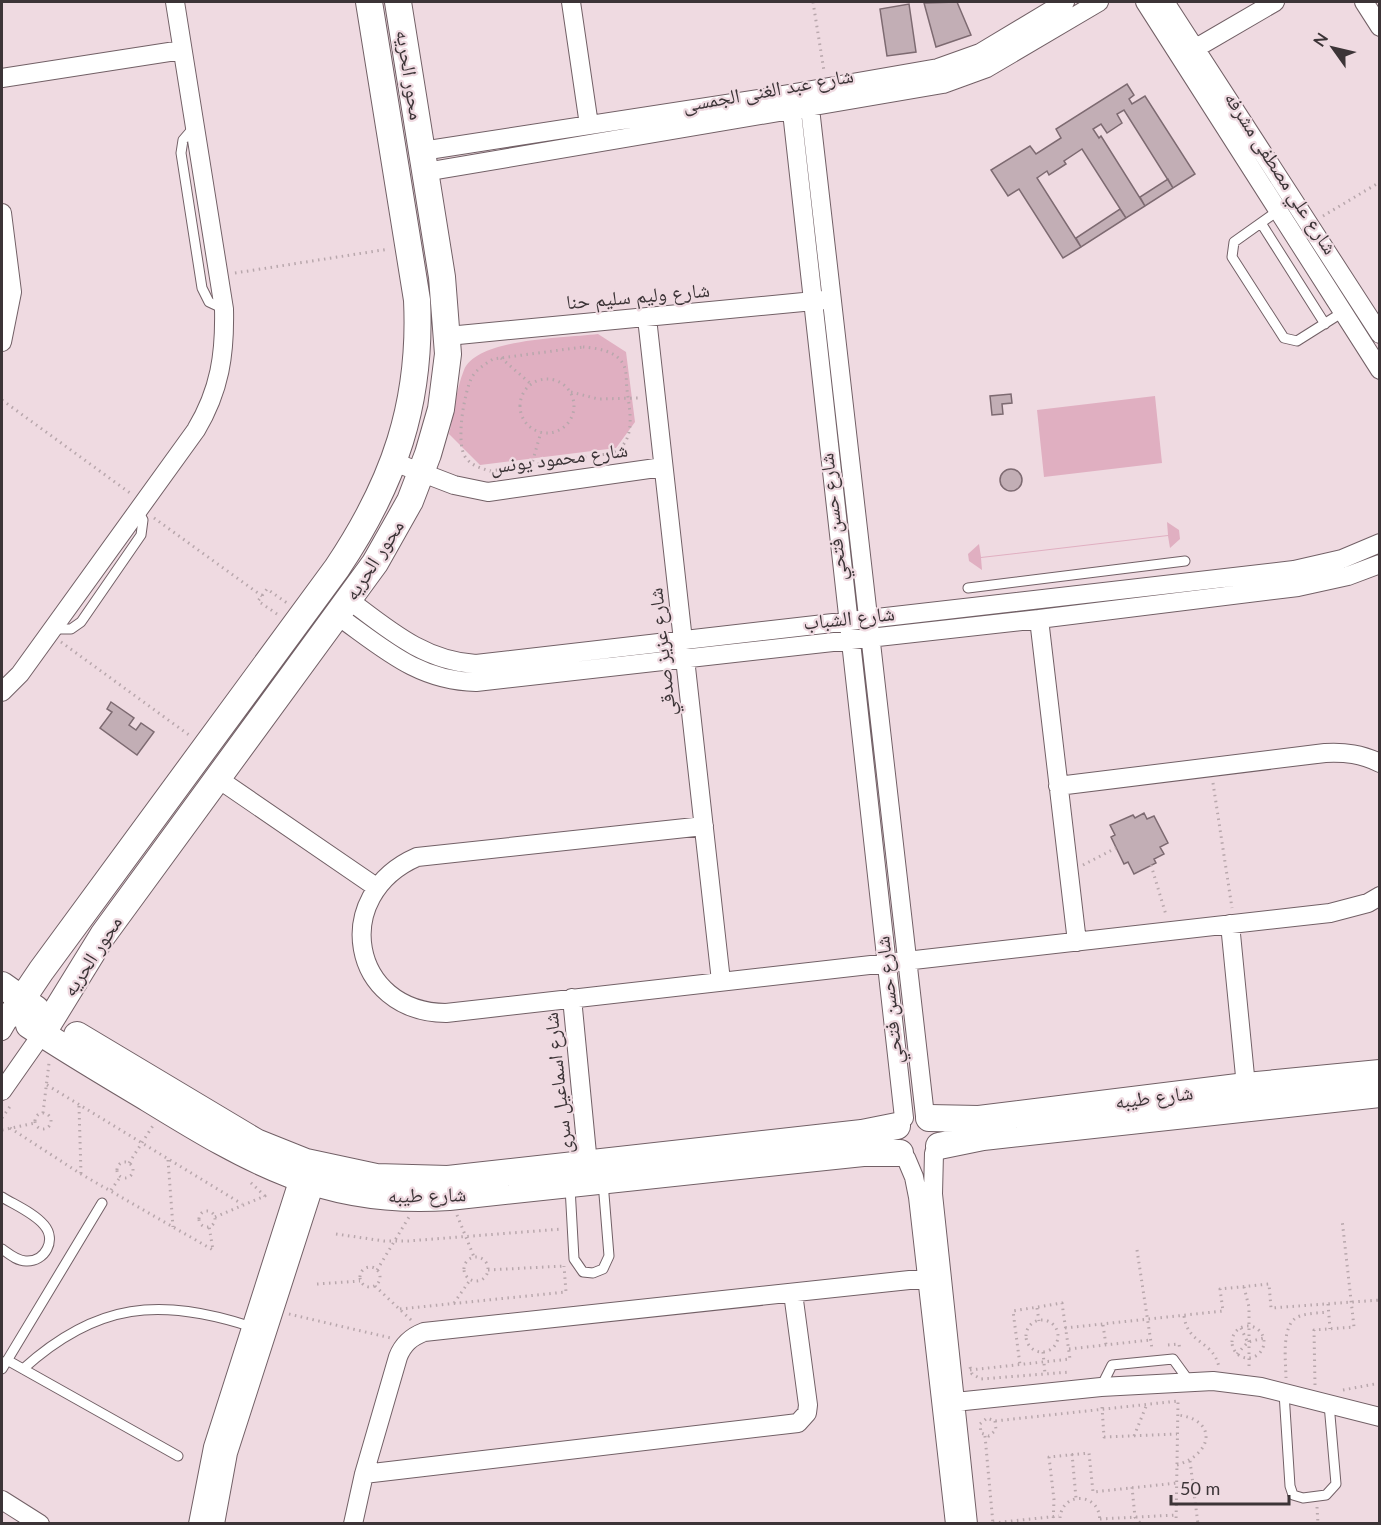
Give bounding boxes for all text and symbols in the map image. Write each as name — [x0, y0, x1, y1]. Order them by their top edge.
north arrow — [1303, 18, 1363, 78]
street label: محور الحريه — [392, 28, 430, 122]
text: N — [1309, 29, 1331, 50]
street label: شارع عبد الغنى الجمسى — [680, 62, 856, 118]
street label: شارع علي مصطفى مشرفه — [1216, 87, 1343, 261]
street label: شارع وليم سليم حنا — [565, 277, 711, 316]
street label: شارع محمود يونس — [489, 437, 629, 479]
street label: شارع حسن فتحي — [813, 451, 856, 582]
street label: محور الحريه — [338, 515, 408, 604]
street label: شارع عزيز صدقي — [642, 586, 685, 717]
street label: شارع الشباب — [802, 600, 896, 636]
street label: محور الحريه — [56, 911, 126, 1000]
street label: شارع حسن فتحي — [869, 934, 912, 1065]
street label: شارع اسماعيل سرى — [538, 1011, 578, 1155]
street label: شارع طيبه — [1113, 1079, 1195, 1115]
street label: شارع طيبه — [388, 1181, 466, 1209]
scale bar — [1171, 1468, 1290, 1506]
text: 50 m — [1180, 1477, 1220, 1499]

